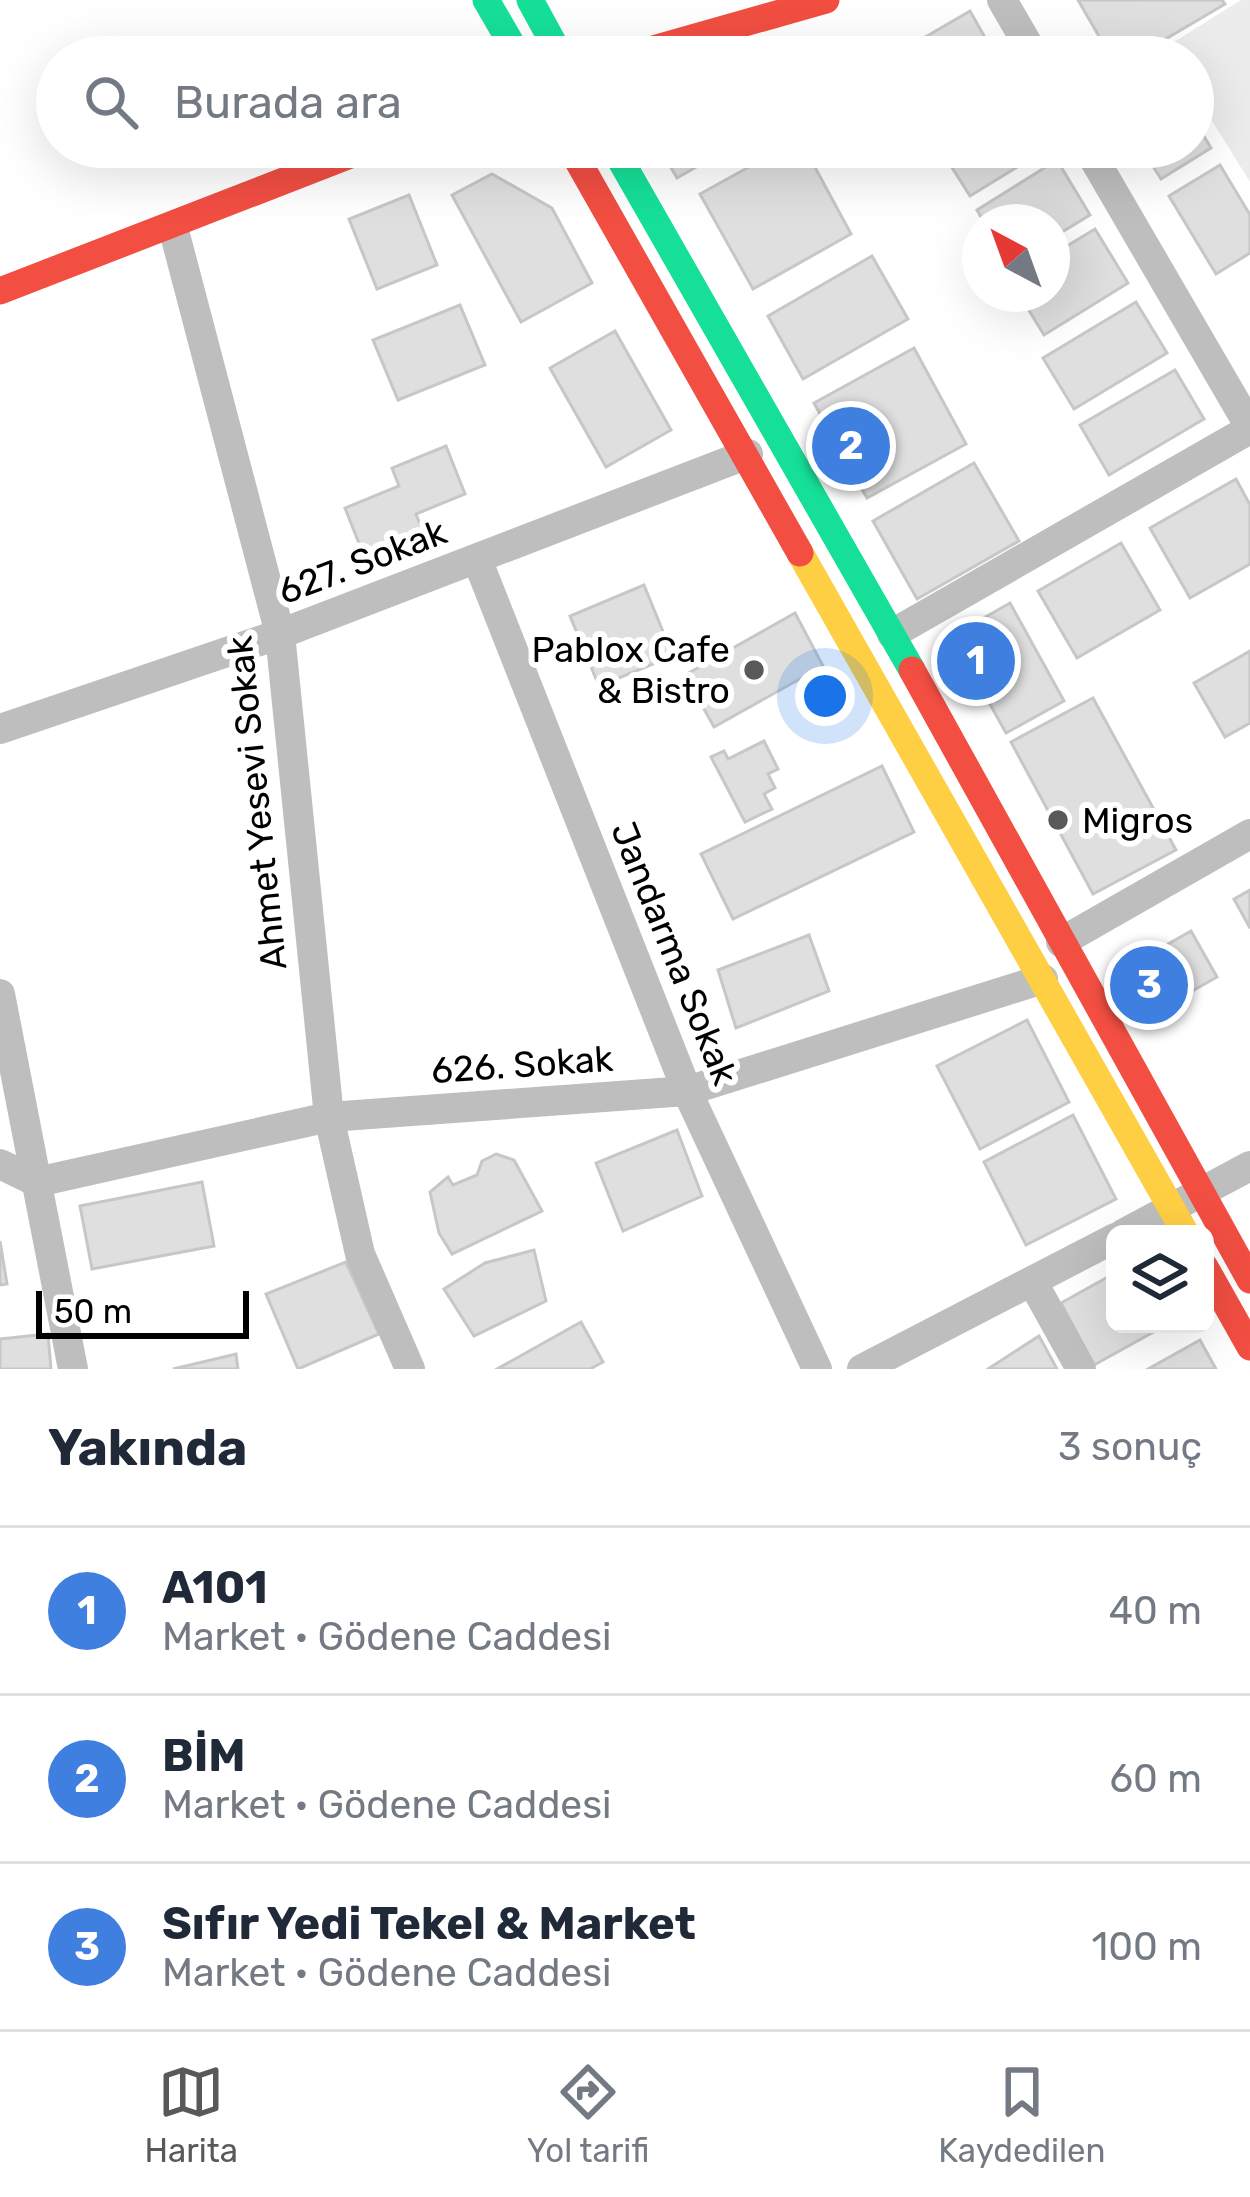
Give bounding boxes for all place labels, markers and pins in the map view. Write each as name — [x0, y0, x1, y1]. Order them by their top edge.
pin: 2 — [812, 401, 890, 491]
pin: 1 — [937, 616, 1015, 706]
place label: Pablox Cafe & Bistro — [531, 628, 730, 712]
marker: Pablox Cafe & Bistro — [741, 657, 767, 683]
place label: Migros — [1082, 799, 1193, 842]
marker: Migros — [1045, 807, 1071, 833]
pin: 3 — [1110, 940, 1188, 1030]

